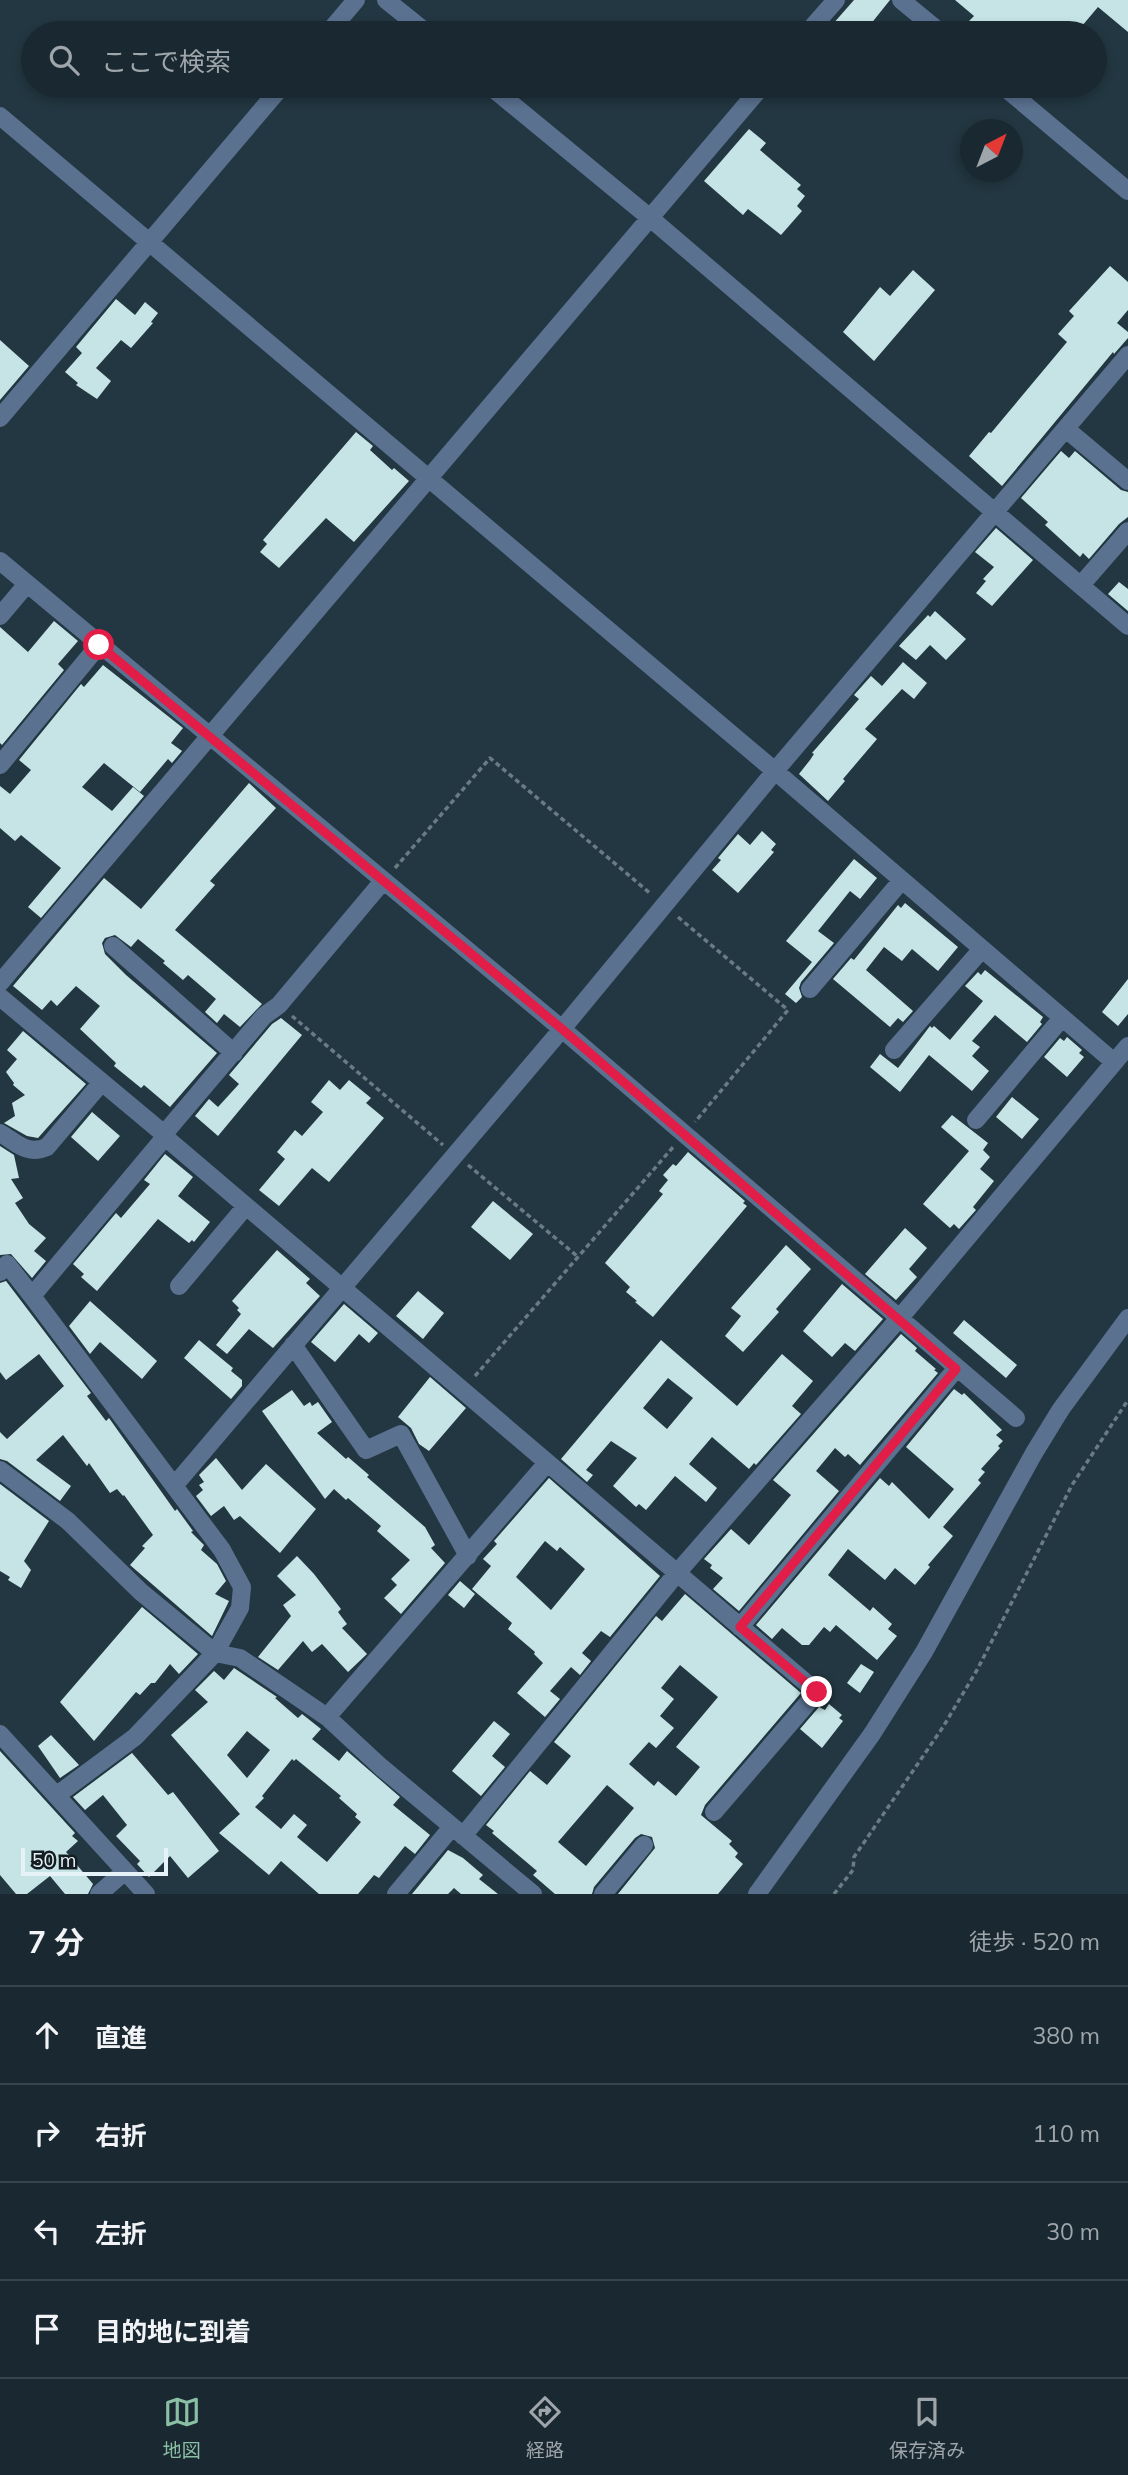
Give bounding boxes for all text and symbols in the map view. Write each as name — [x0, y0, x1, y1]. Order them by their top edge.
search box — [21, 21, 1107, 98]
icon: search — [45, 41, 83, 79]
text: ここで検索 — [101, 45, 231, 78]
north arrow — [960, 119, 1023, 182]
route start — [83, 629, 114, 660]
route end — [801, 1676, 832, 1707]
scale bar — [21, 1845, 168, 1877]
text: 50 m — [32, 1848, 76, 1872]
text: 7 分 — [28, 1923, 84, 1961]
text: 徒歩 · 520 m — [969, 1927, 1100, 1956]
icon: ahead — [28, 2016, 66, 2054]
text: 直進 — [95, 2021, 147, 2054]
text: 380 m — [1032, 2021, 1100, 2050]
icon: right — [28, 2114, 66, 2152]
text: 右折 — [95, 2119, 147, 2152]
text: 110 m — [1032, 2119, 1100, 2148]
icon: left — [28, 2212, 66, 2250]
text: 左折 — [95, 2217, 147, 2250]
text: 30 m — [1046, 2217, 1100, 2246]
icon: arrive — [28, 2310, 66, 2348]
text: 目的地に到着 — [95, 2315, 251, 2348]
tab: 地図 — [163, 2393, 201, 2462]
tab: 経路 — [526, 2393, 564, 2462]
tab: 保存済み — [889, 2393, 965, 2462]

